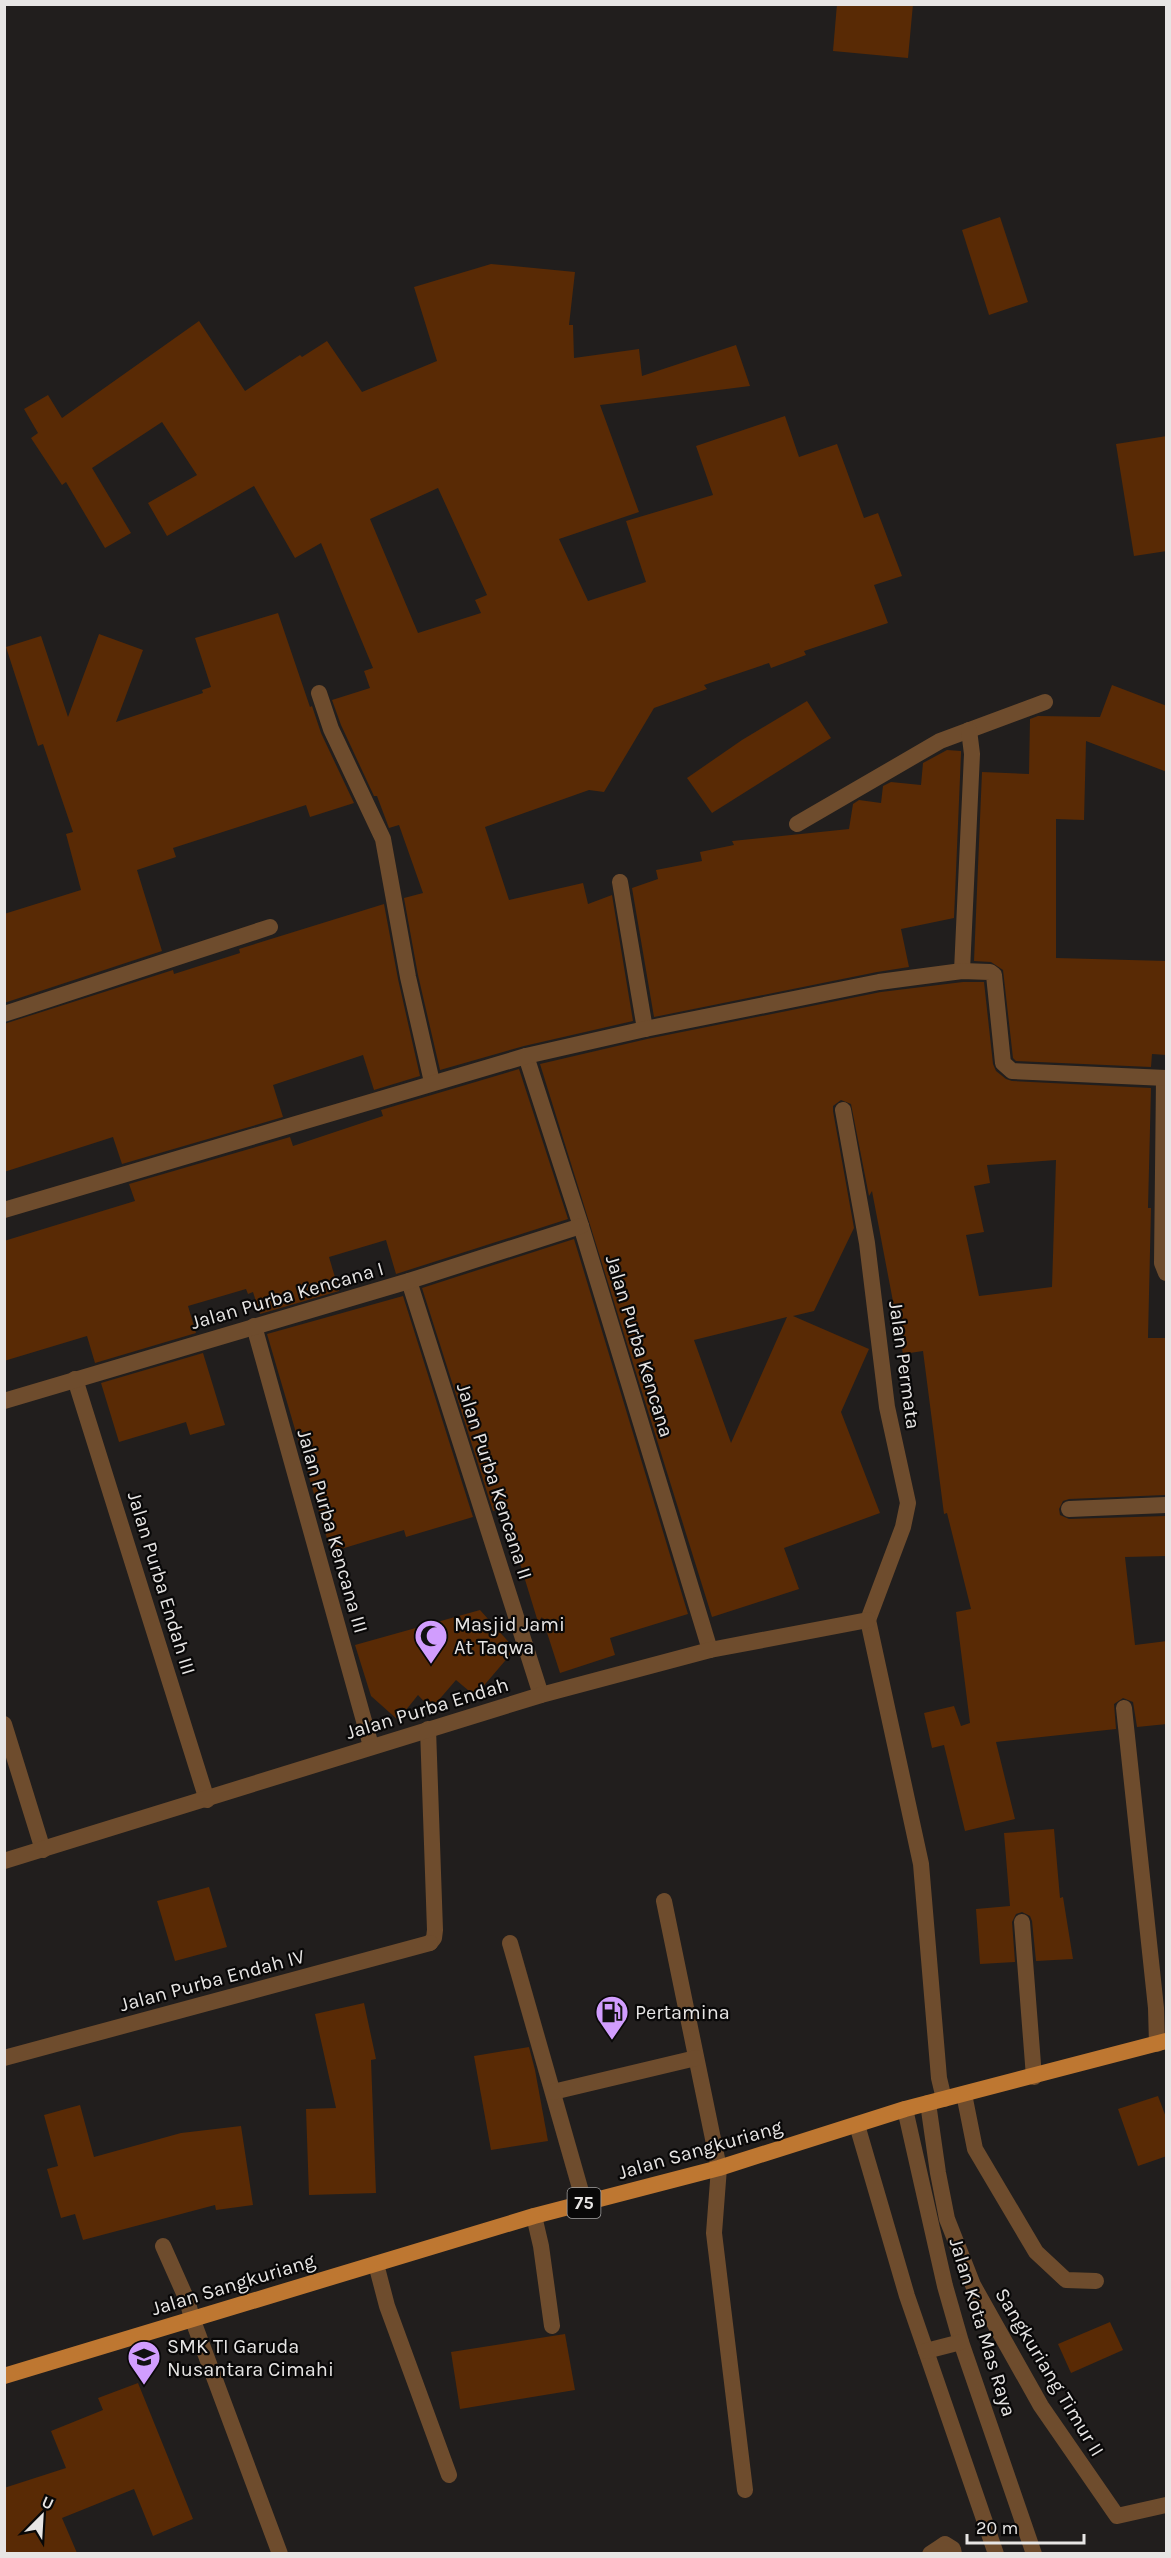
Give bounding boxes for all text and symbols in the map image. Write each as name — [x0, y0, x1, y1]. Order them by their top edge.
street label: Jalan Purba Kencana — [601, 1252, 678, 1440]
street label: Jalan Purba Kencana I — [188, 1257, 386, 1334]
street label: Jalan Permata — [884, 1299, 925, 1431]
street label: Jalan Purba Kencana II — [452, 1380, 537, 1582]
street label: Jalan Purba Kencana III — [292, 1427, 373, 1636]
street label: Jalan Purba Endah III — [123, 1489, 200, 1678]
place label: Masjid Jami At Taqwa — [454, 1613, 565, 1659]
mosque icon: Masjid Jami At Taqwa — [413, 1618, 449, 1665]
street label: Jalan Purba Endah — [343, 1673, 511, 1744]
street label: Jalan Purba Endah IV — [117, 1945, 307, 2016]
fuel station icon: Pertamina — [594, 1994, 630, 2041]
place label: Pertamina — [635, 2001, 730, 2024]
street label: Jalan Sangkuriang — [615, 2115, 785, 2184]
road number: 75 — [568, 2188, 600, 2218]
street label: Jalan Kota Mas Raya — [944, 2235, 1021, 2419]
street label: Jalan Sangkuriang — [149, 2249, 318, 2320]
street label: Sangkuriang Timur II — [990, 2284, 1109, 2461]
place label: SMK TI Garuda Nusantara Cimahi — [167, 2335, 334, 2381]
school or university icon: SMK TI Garuda Nusantara Cimahi — [126, 2339, 162, 2386]
north arrow — [12, 2486, 72, 2546]
text: U — [39, 2492, 57, 2514]
scale bar — [967, 2507, 1084, 2545]
text: 20 m — [976, 2517, 1018, 2539]

